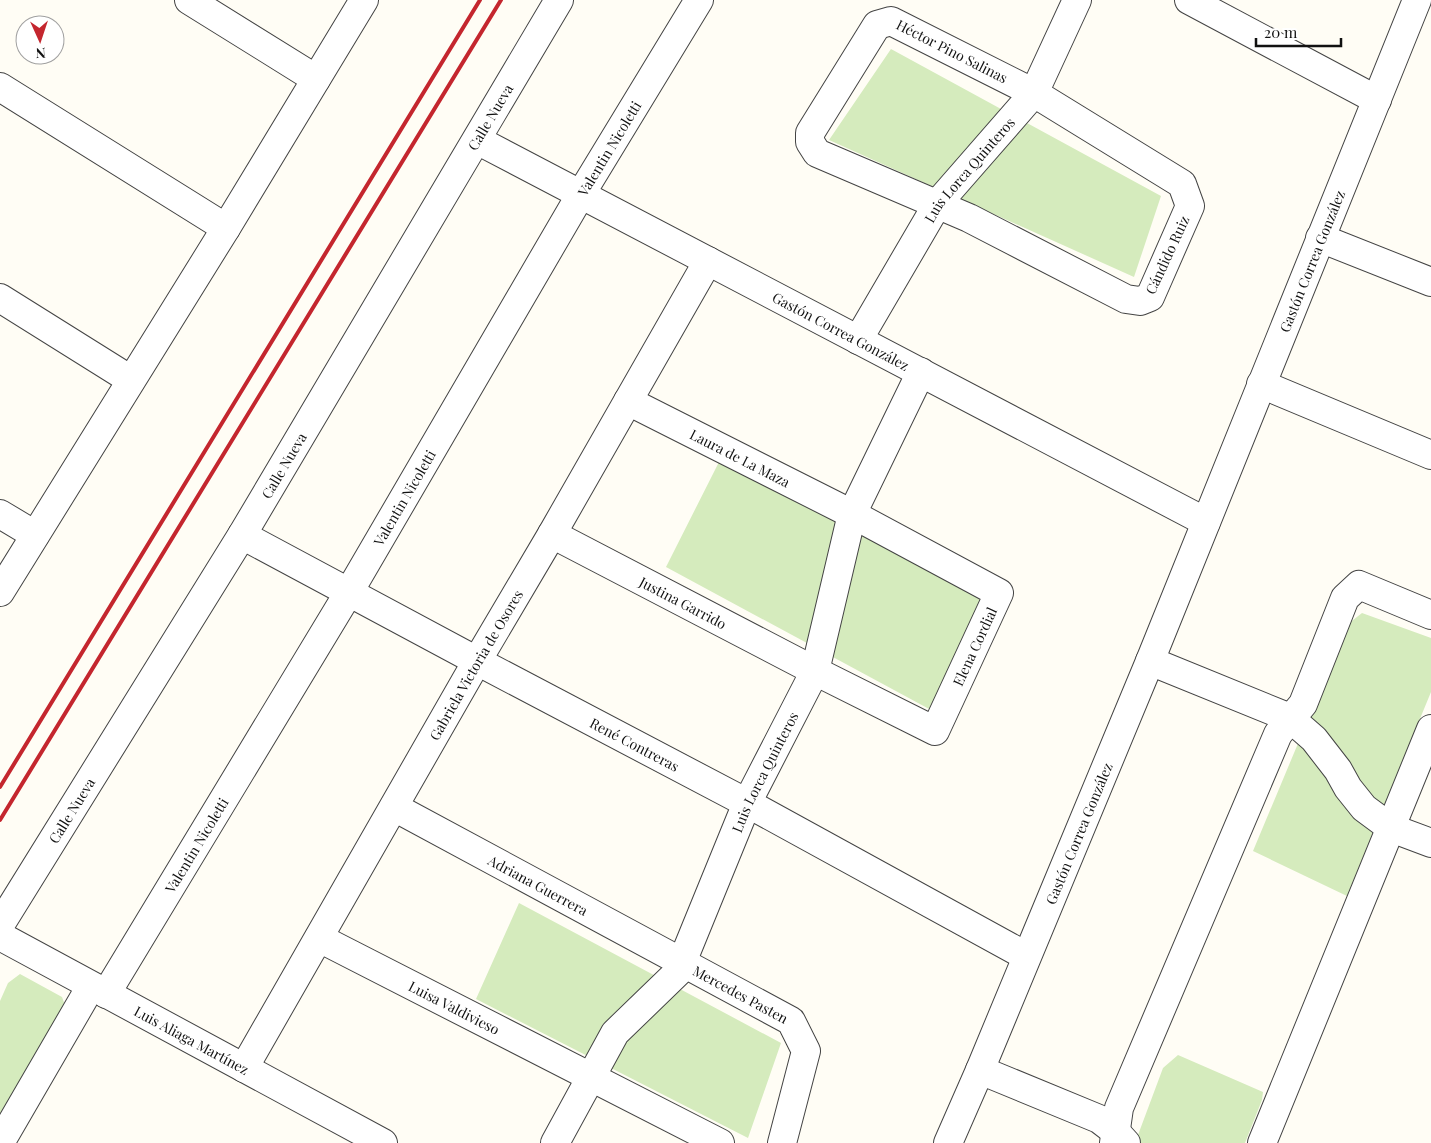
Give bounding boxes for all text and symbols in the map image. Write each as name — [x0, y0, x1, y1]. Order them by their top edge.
north arrow — [15, 15, 65, 65]
street label: Héctor Pino Salinas — [893, 15, 1011, 87]
scale bar — [1256, 15, 1341, 47]
text: 20 m — [1264, 22, 1298, 42]
text: N — [35, 44, 46, 63]
street label: Calle Nueva — [463, 80, 517, 153]
street label: Valentin Nicoletti — [572, 97, 645, 200]
street label: Luis Lorca Quinteros — [919, 113, 1018, 226]
street label: Gastón Correa González — [1274, 187, 1349, 335]
street label: Cándido Ruiz — [1141, 212, 1194, 297]
street label: Gastón Correa González — [769, 287, 913, 375]
street label: Laura de La Maza — [687, 425, 793, 491]
street label: Calle Nueva — [256, 429, 310, 502]
street label: Valentin Nicoletti — [368, 446, 439, 550]
street label: Justina Garrido — [636, 571, 730, 633]
street label: Gabriela Victoria de Osores — [424, 586, 527, 743]
street label: Elena Cordial — [948, 604, 1001, 689]
street label: Luis Lorca Quinteros — [727, 708, 802, 835]
street label: René Contreras — [587, 713, 683, 775]
street label: Gastón Correa González — [1040, 759, 1116, 907]
street label: Calle Nueva — [44, 774, 99, 847]
street label: Valentin Nicoletti — [159, 794, 232, 897]
street label: Adriana Guerrera — [484, 850, 592, 919]
street label: Mercedes Pasten — [690, 961, 792, 1028]
street label: Luisa Valdivieso — [406, 976, 503, 1038]
street label: Luis Aliaga Martínez — [131, 1001, 253, 1079]

